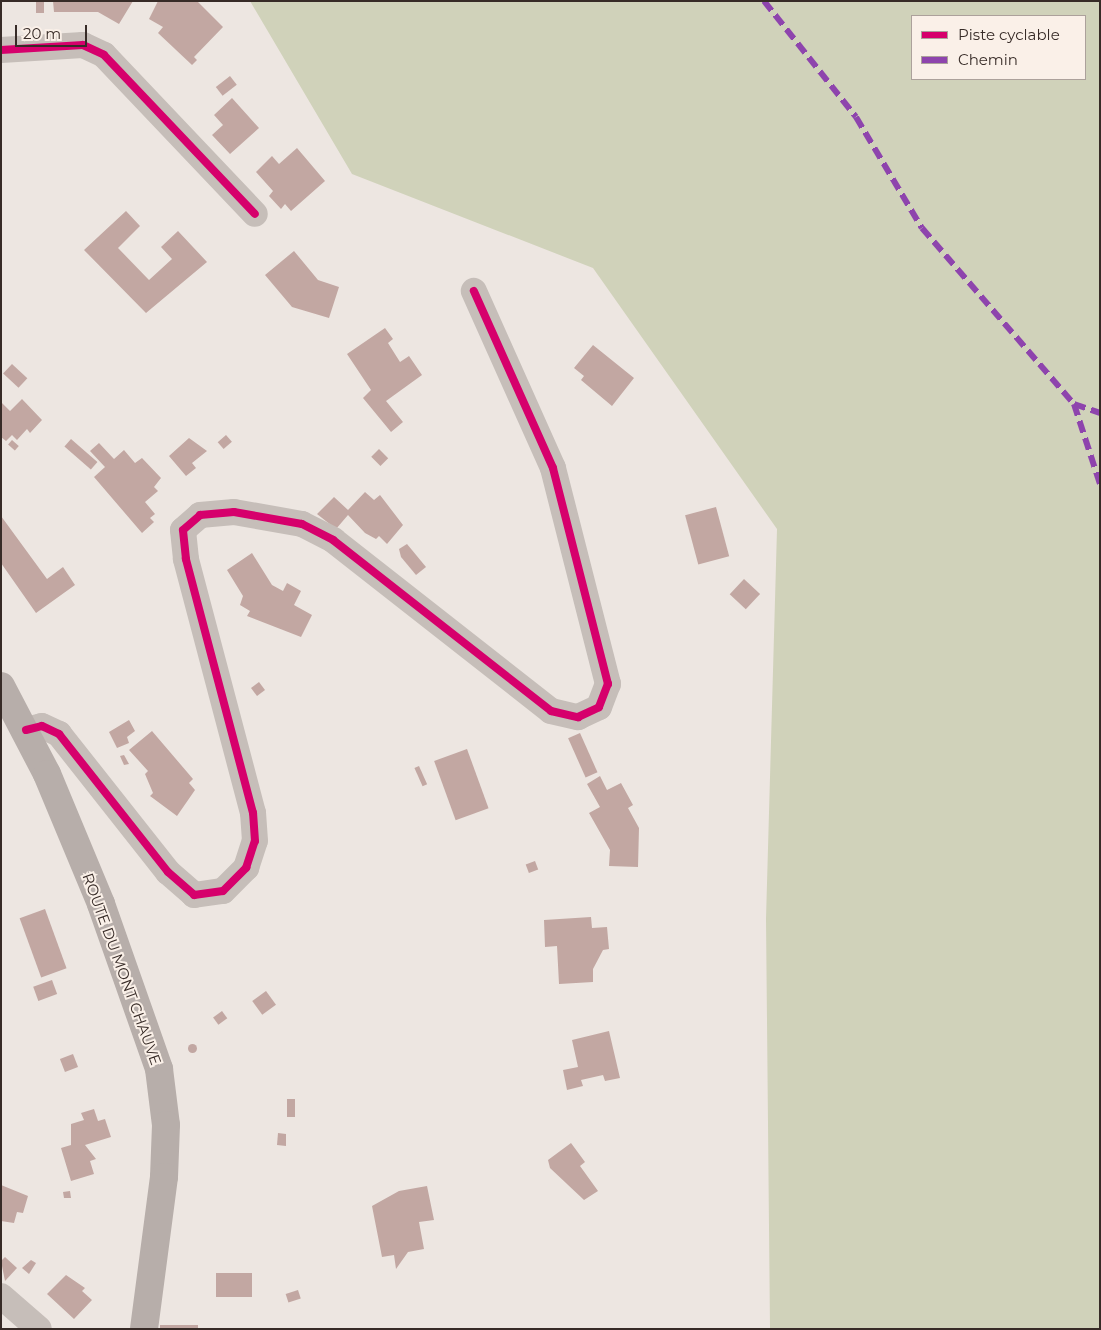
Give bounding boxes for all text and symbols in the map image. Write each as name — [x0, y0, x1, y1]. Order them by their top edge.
scale bar — [18, 15, 90, 47]
legend — [911, 15, 1086, 80]
text: 20 m — [23, 24, 61, 43]
text: Piste cyclable — [958, 25, 1060, 44]
text: Chemin — [958, 50, 1018, 69]
street label: ROUTE DU MONT CHAUVE — [79, 871, 165, 1067]

